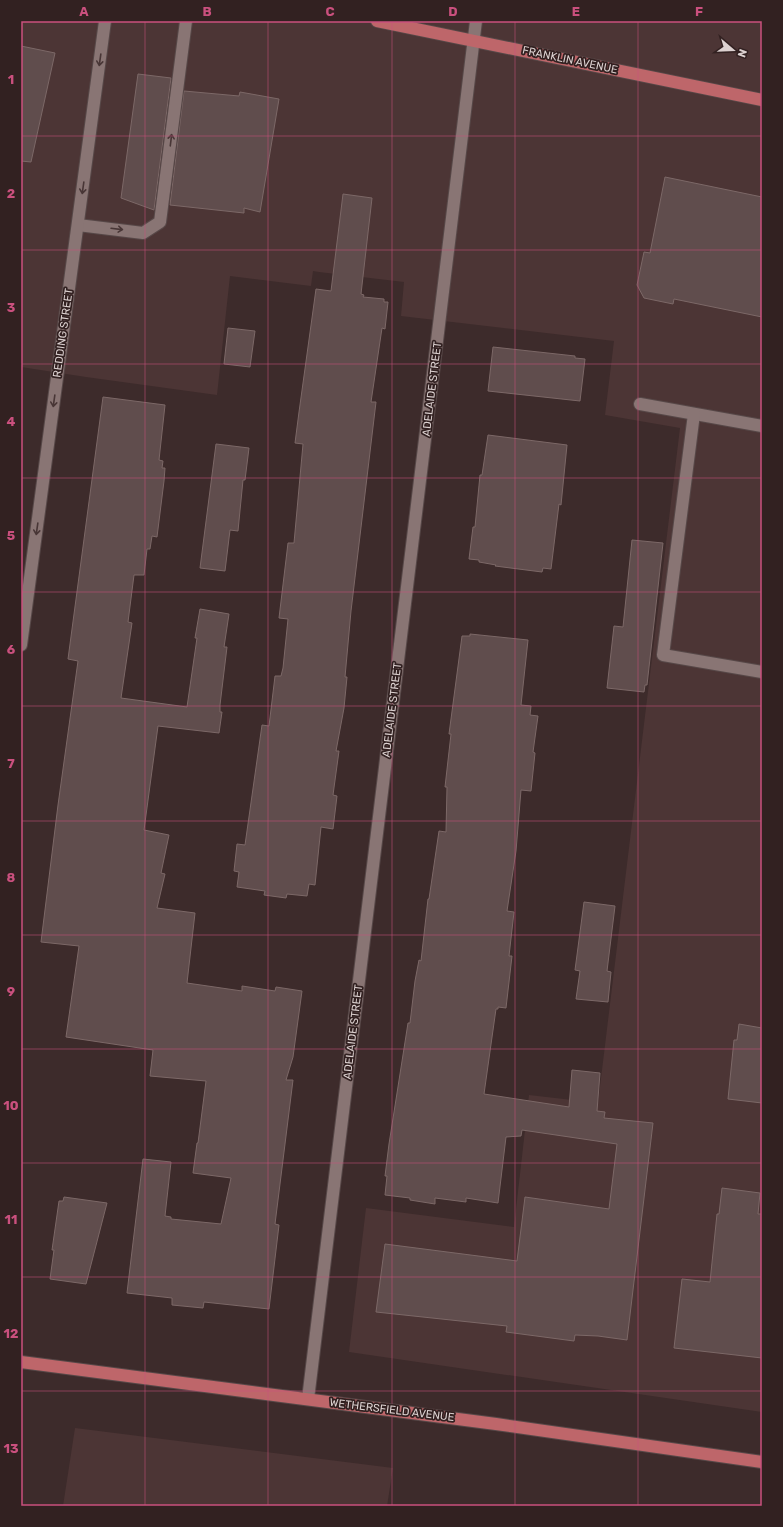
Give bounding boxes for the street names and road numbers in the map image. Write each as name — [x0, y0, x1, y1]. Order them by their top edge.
street label: FRANKLIN AVENUE — [521, 44, 619, 77]
street label: REDDING STREET — [50, 287, 76, 378]
street label: ADELAIDE STREET — [420, 340, 444, 437]
street label: ADELAIDE STREET — [380, 661, 404, 758]
street label: ADELAIDE STREET — [341, 983, 365, 1080]
street label: WETHERSFIELD AVENUE — [329, 1396, 455, 1424]

